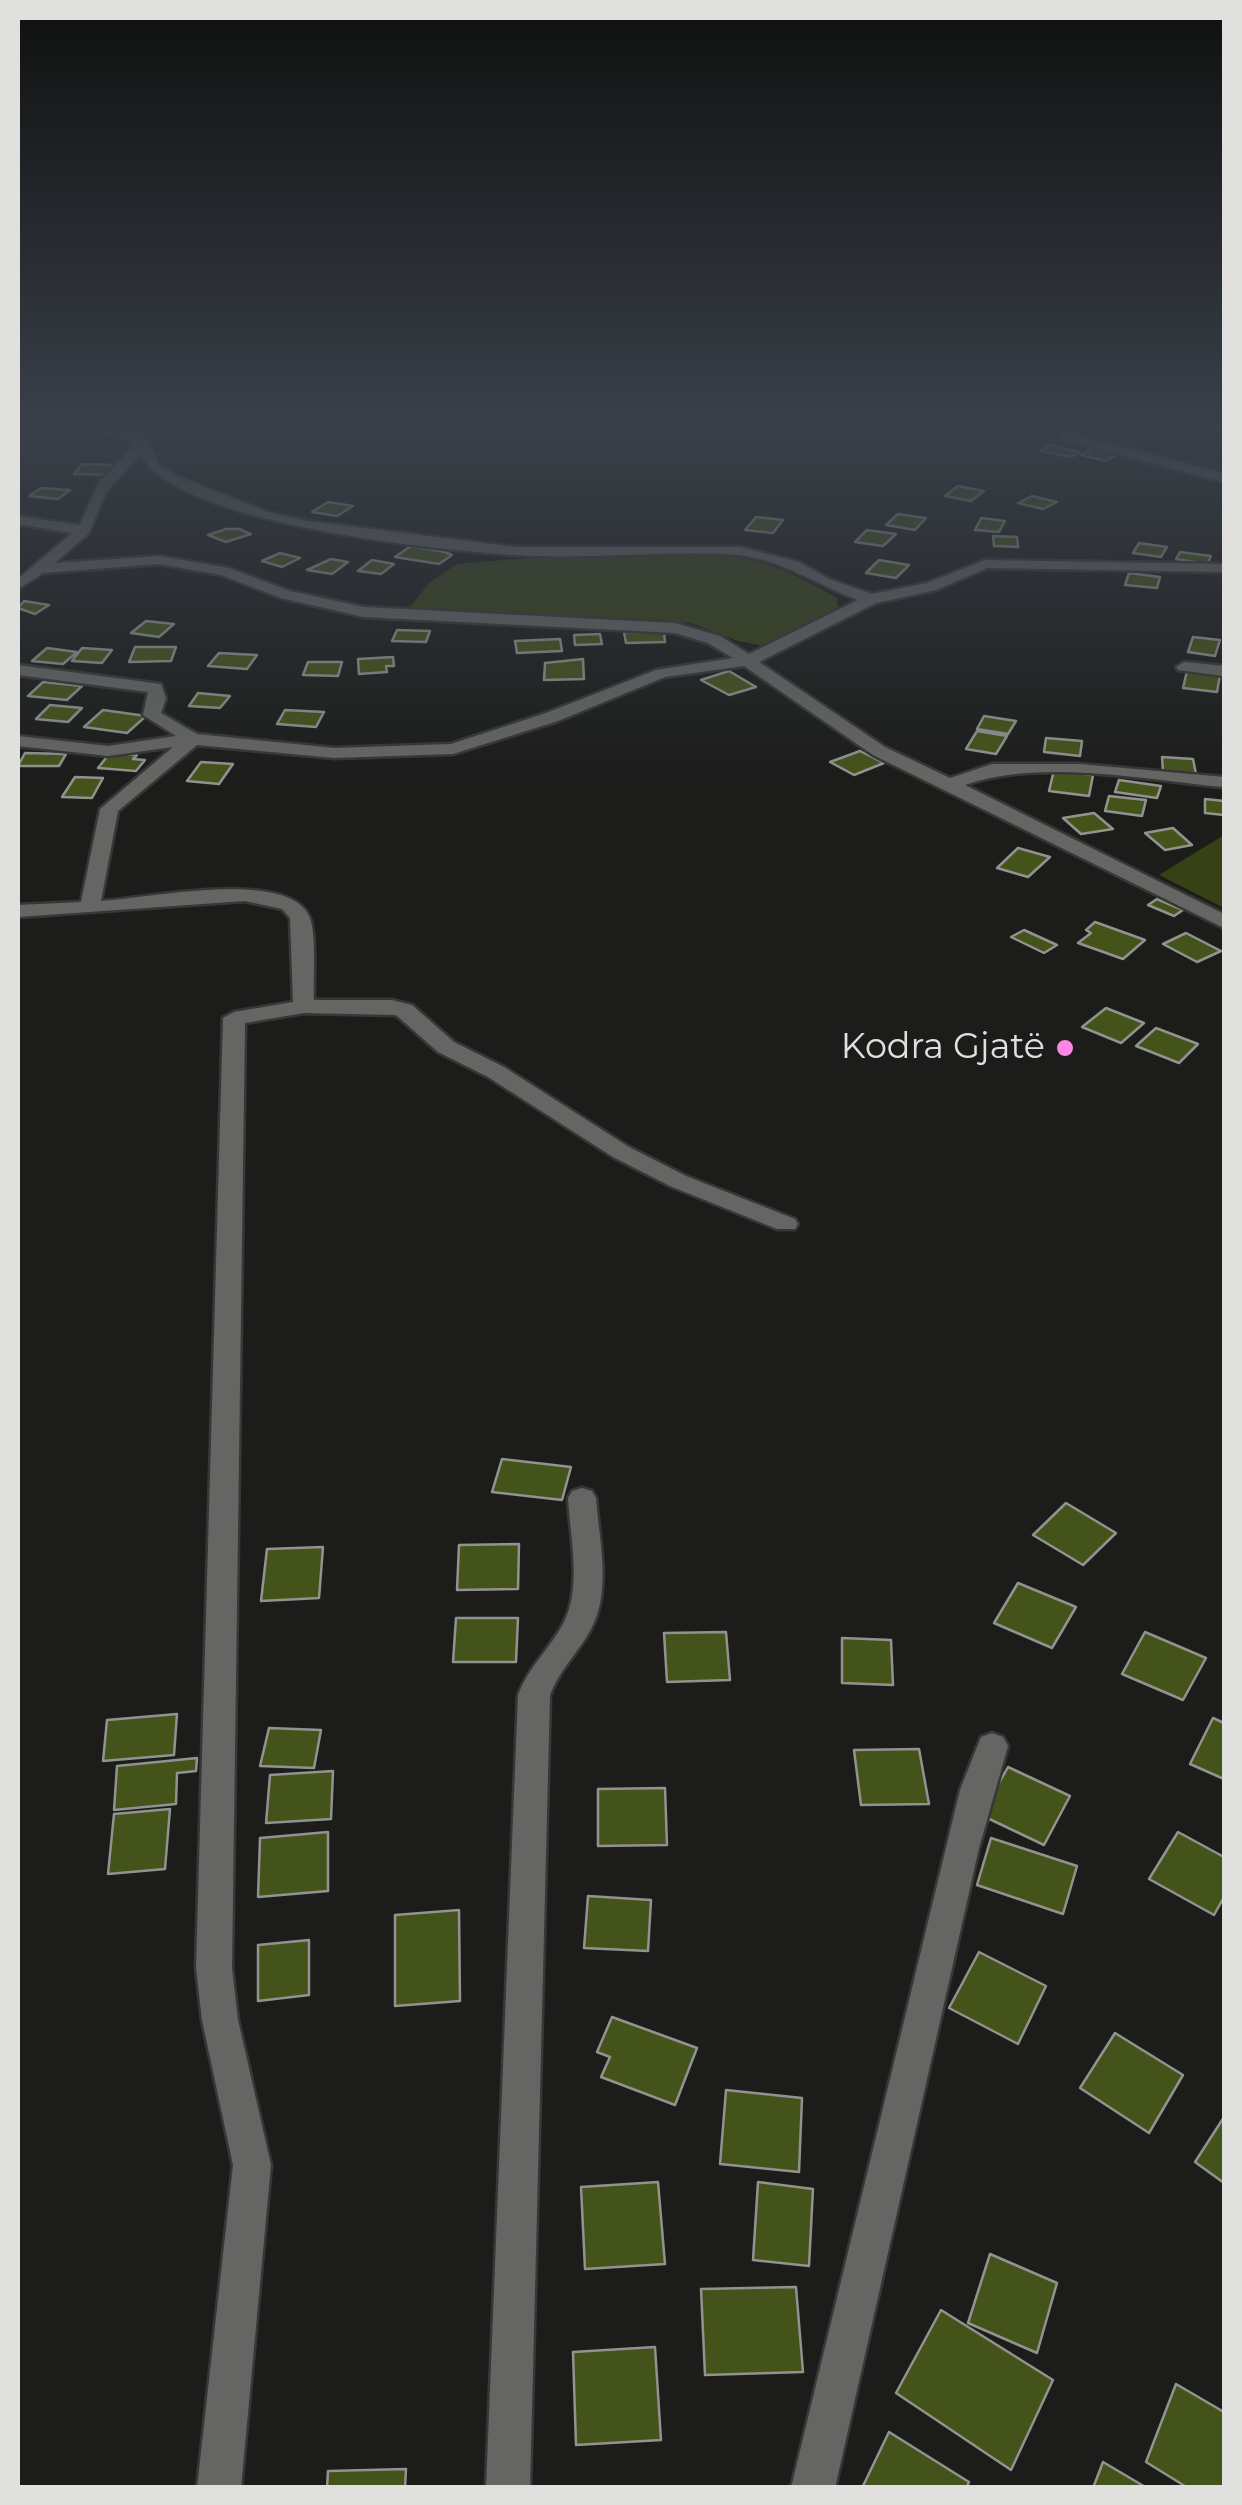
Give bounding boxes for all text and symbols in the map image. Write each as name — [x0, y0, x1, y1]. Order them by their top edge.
place label: Kodra Gjatë — [841, 1027, 1045, 1069]
marker: Kodra Gjatë — [1054, 1037, 1076, 1059]

